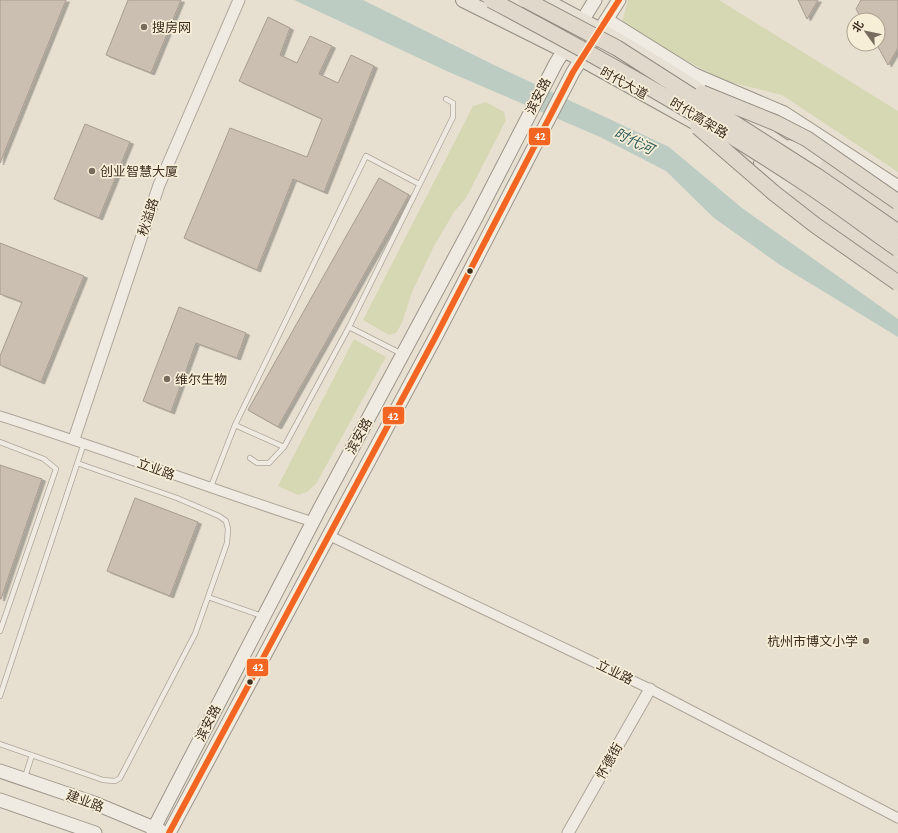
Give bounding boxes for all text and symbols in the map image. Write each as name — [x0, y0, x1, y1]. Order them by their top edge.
north arrow — [846, 12, 886, 52]
text: 北 — [850, 19, 866, 34]
place label: 搜房网 — [152, 20, 191, 35]
marker: 搜房网 — [139, 22, 149, 32]
street label: 时代大道 — [598, 64, 650, 102]
street label: 滨安路 — [522, 75, 554, 117]
street label: 时代高架路 — [667, 95, 731, 141]
water label: 时代河 — [612, 125, 659, 159]
line badge: 42 — [528, 127, 551, 146]
text: 42 — [534, 130, 546, 142]
place label: 创业智慧大厦 — [100, 164, 178, 179]
marker: 创业智慧大厦 — [87, 166, 97, 176]
street label: 秋溢路 — [135, 196, 161, 238]
unlabelled marker — [465, 266, 475, 276]
place label: 维尔生物 — [175, 372, 227, 387]
marker: 维尔生物 — [162, 374, 172, 384]
line badge: 42 — [382, 406, 405, 425]
text: 42 — [387, 410, 399, 422]
street label: 滨安路 — [343, 415, 375, 457]
street label: 立业路 — [135, 455, 177, 483]
place label: 杭州市博文小学 — [767, 634, 858, 649]
marker: 杭州市博文小学 — [861, 636, 871, 646]
street label: 立业路 — [594, 657, 636, 687]
line badge: 42 — [246, 658, 269, 677]
text: 42 — [252, 661, 264, 673]
unlabelled marker — [245, 677, 255, 687]
street label: 滨安路 — [192, 702, 224, 744]
street label: 怀德街 — [593, 740, 625, 782]
street label: 建业路 — [64, 787, 106, 815]

